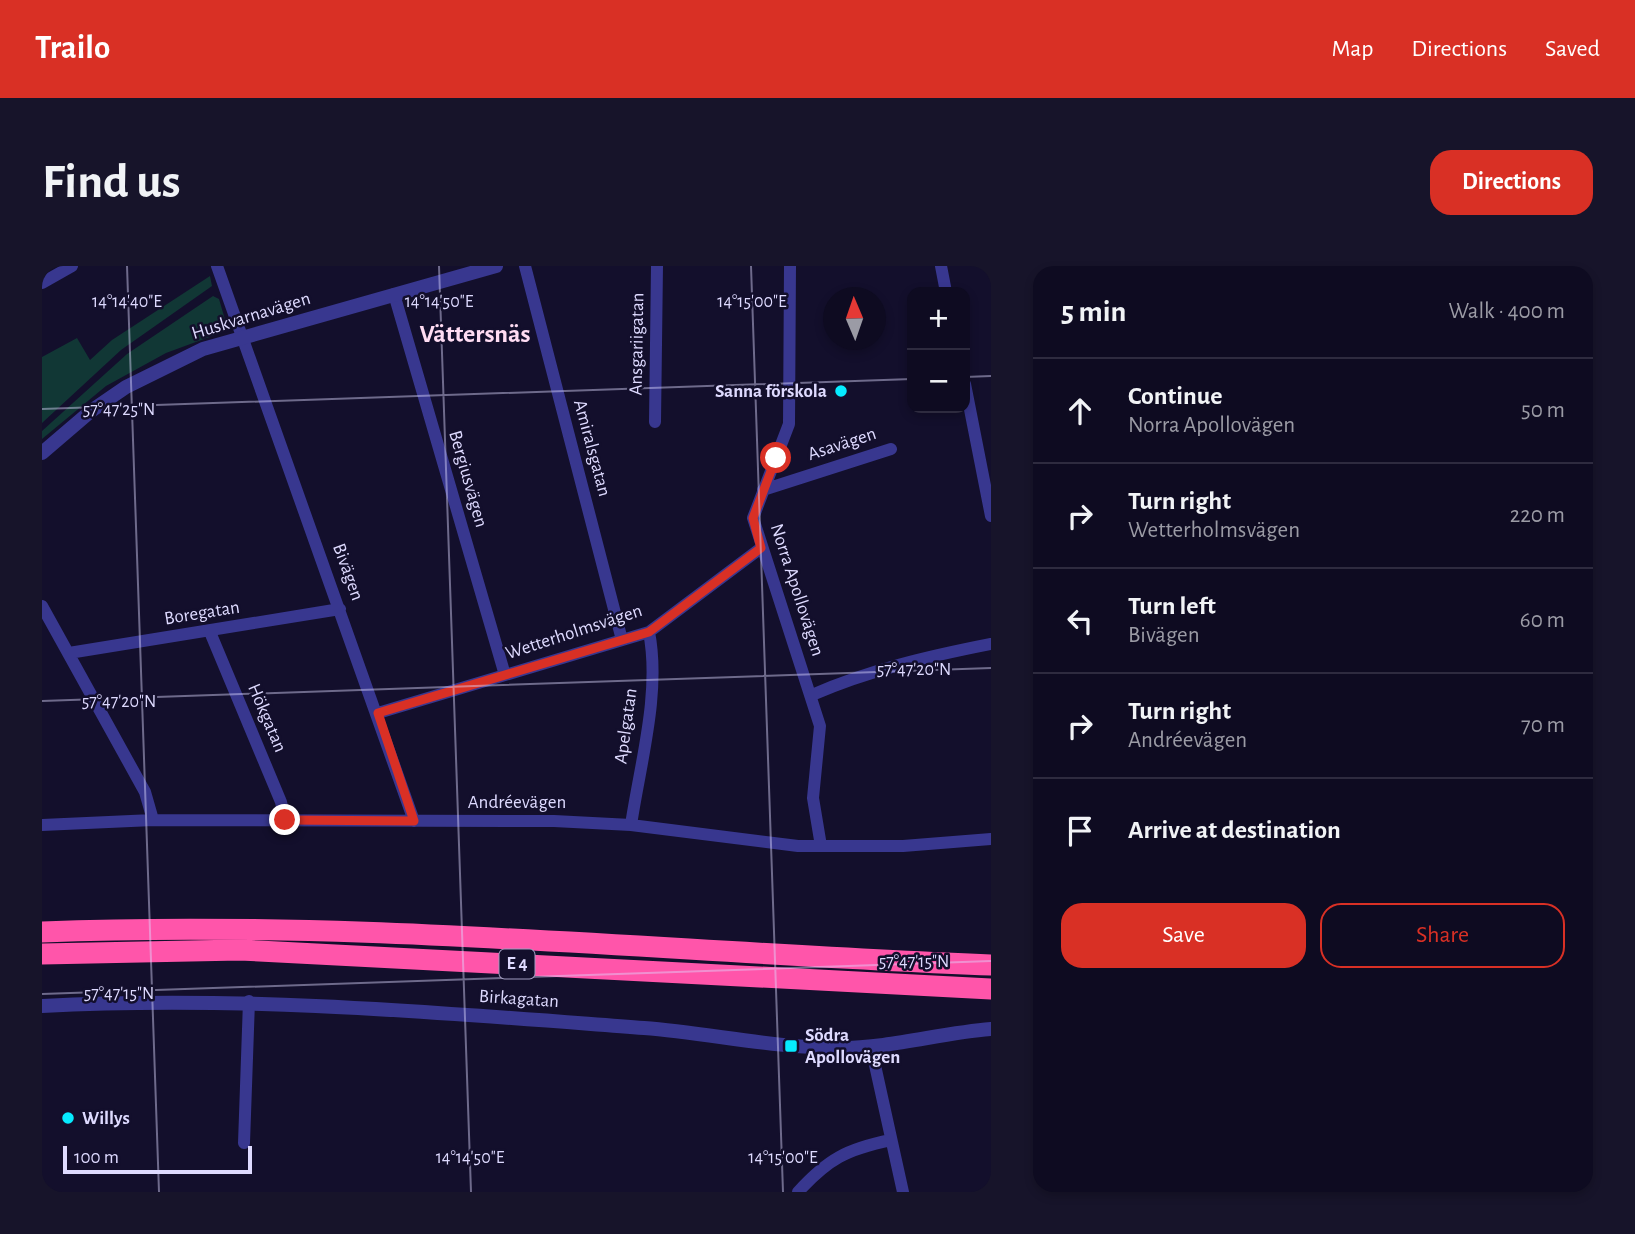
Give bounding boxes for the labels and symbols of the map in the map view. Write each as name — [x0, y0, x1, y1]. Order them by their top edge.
north arrow — [823, 287, 886, 350]
street label: Huskvarnavägen — [189, 289, 313, 343]
street label: Ansgariigatan — [627, 292, 647, 396]
text: 14°14'40"E — [92, 293, 162, 311]
text: 14°14'50"E — [405, 293, 474, 311]
text: 14°15'00"E — [717, 293, 787, 311]
district label: Vättersnäs — [419, 321, 531, 347]
place label: Sanna förskola — [715, 382, 827, 401]
marker: Sanna förskola — [833, 383, 849, 399]
street label: Amiralsgatan — [570, 398, 614, 498]
text: 57°47'25"N — [83, 401, 155, 419]
street label: Asavägen — [805, 424, 879, 464]
street label: Bergiusvägen — [445, 428, 491, 530]
route start — [760, 442, 791, 473]
street label: Norra Apollovägen — [767, 521, 827, 659]
street label: Bivägen — [329, 541, 367, 603]
street label: Boregatan — [163, 598, 241, 628]
street label: Wetterholmsvägen — [503, 601, 645, 663]
text: 57°47'20"N — [877, 661, 951, 679]
street label: Hökgatan — [244, 681, 290, 755]
street label: Apelgatan — [611, 687, 641, 765]
text: 57°47'20"N — [82, 693, 156, 711]
street label: Andréevägen — [468, 793, 566, 812]
route end — [269, 804, 300, 835]
road number: E 4 — [500, 950, 534, 978]
text: 57°47'15"N — [879, 953, 949, 971]
text: 57°47'15"N — [84, 985, 154, 1003]
street label: Birkagatan — [478, 987, 560, 1011]
place label: Södra Apollovägen — [805, 1026, 900, 1067]
marker: Södra Apollovägen — [783, 1038, 799, 1054]
place label: Willys — [82, 1109, 130, 1128]
marker: Willys — [60, 1110, 76, 1126]
scale bar — [63, 1143, 252, 1175]
text: 14°14'50"E — [436, 1149, 505, 1167]
text: 14°15'00"E — [748, 1149, 818, 1167]

